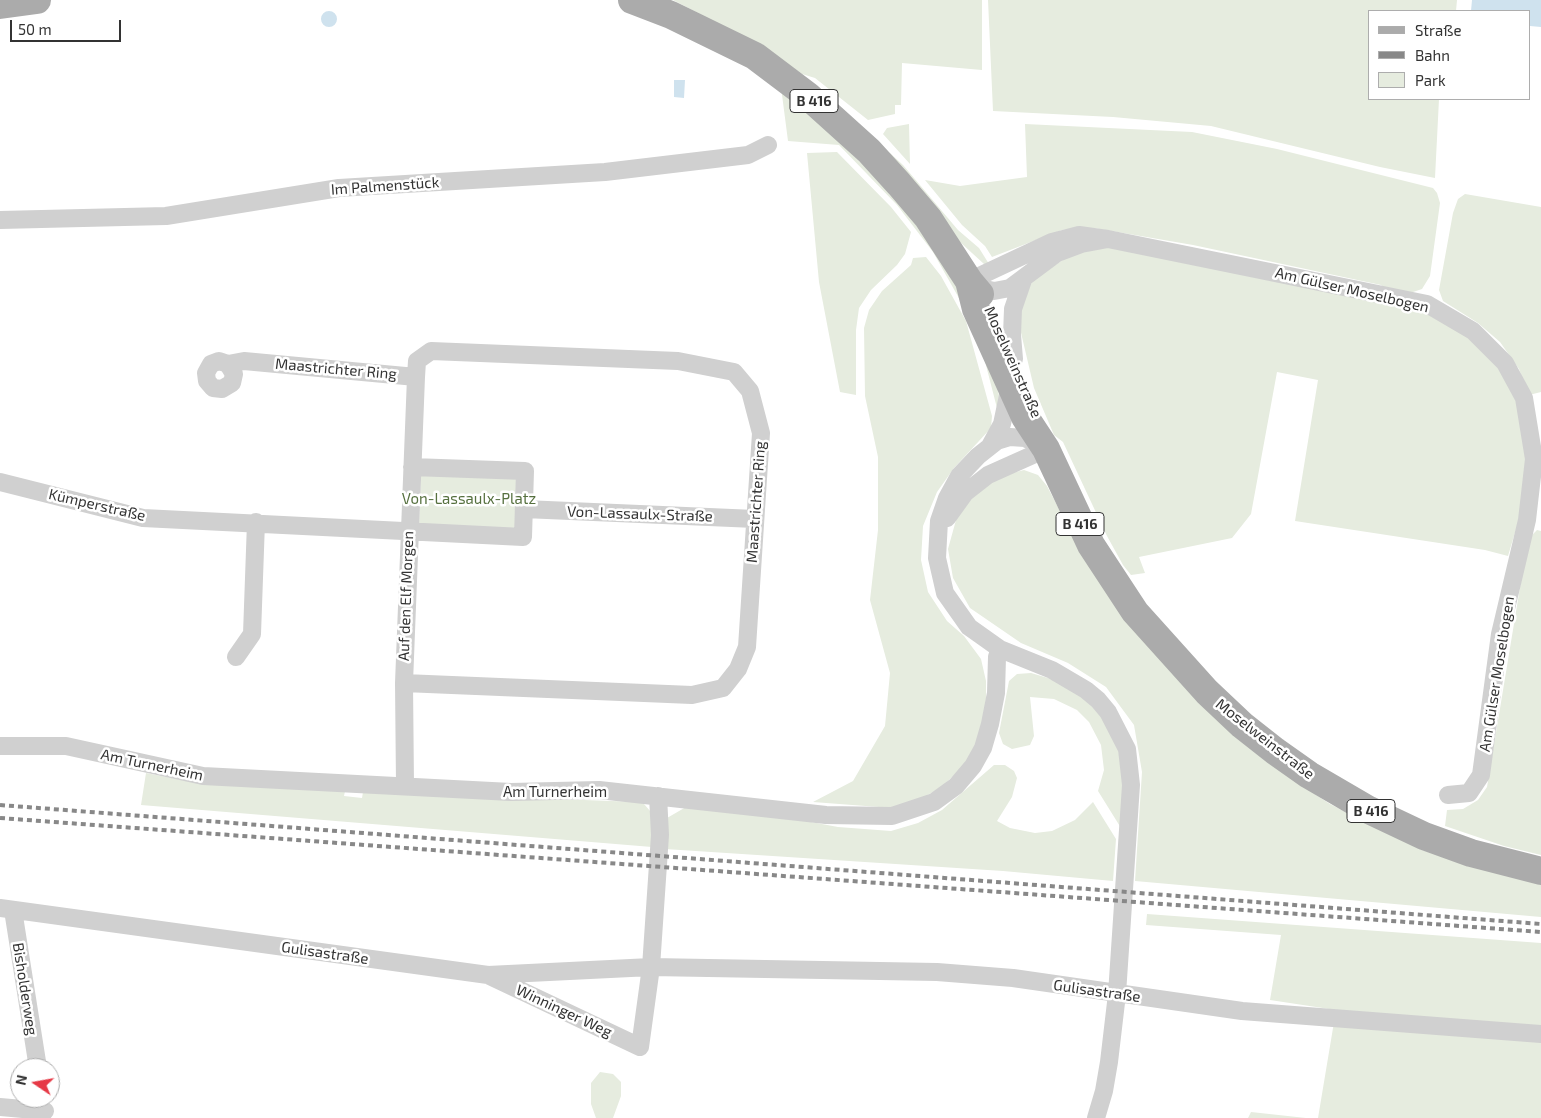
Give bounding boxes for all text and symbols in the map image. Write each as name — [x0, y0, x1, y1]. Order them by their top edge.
scale bar — [12, 10, 124, 42]
legend — [1368, 10, 1531, 100]
text: 50 m — [18, 20, 52, 38]
text: Straße — [1415, 21, 1461, 39]
text: Bahn — [1415, 46, 1450, 64]
text: Park — [1415, 71, 1446, 89]
road number: B 416 — [790, 90, 838, 112]
street label: Im Palmenstück — [330, 173, 440, 199]
street label: Am Gülser Moselbogen — [1273, 264, 1431, 316]
street label: Moselweinstraße — [980, 303, 1046, 421]
street label: Maastrichter Ring — [274, 355, 398, 383]
street label: Maastrichter Ring — [743, 441, 769, 563]
street label: Kümperstraße — [47, 485, 147, 525]
park label: Von-Lassaulx-Platz — [402, 490, 536, 508]
street label: Von-Lassaulx-Straße — [567, 502, 713, 526]
road number: B 416 — [1056, 512, 1104, 536]
street label: Auf den Elf Morgen — [395, 531, 417, 661]
street label: Am Gülser Moselbogen — [1476, 595, 1518, 753]
street label: Moselweinstraße — [1212, 695, 1318, 783]
street label: Am Turnerheim — [99, 745, 205, 785]
street label: Am Turnerheim — [503, 783, 607, 801]
road number: B 416 — [1347, 799, 1395, 822]
street label: Gulisastraße — [280, 938, 370, 968]
street label: Bisholderweg — [9, 941, 41, 1037]
street label: Gulisastraße — [1052, 976, 1142, 1006]
street label: Winninger Weg — [513, 981, 615, 1041]
north arrow — [10, 1058, 60, 1108]
text: N — [11, 1073, 30, 1087]

